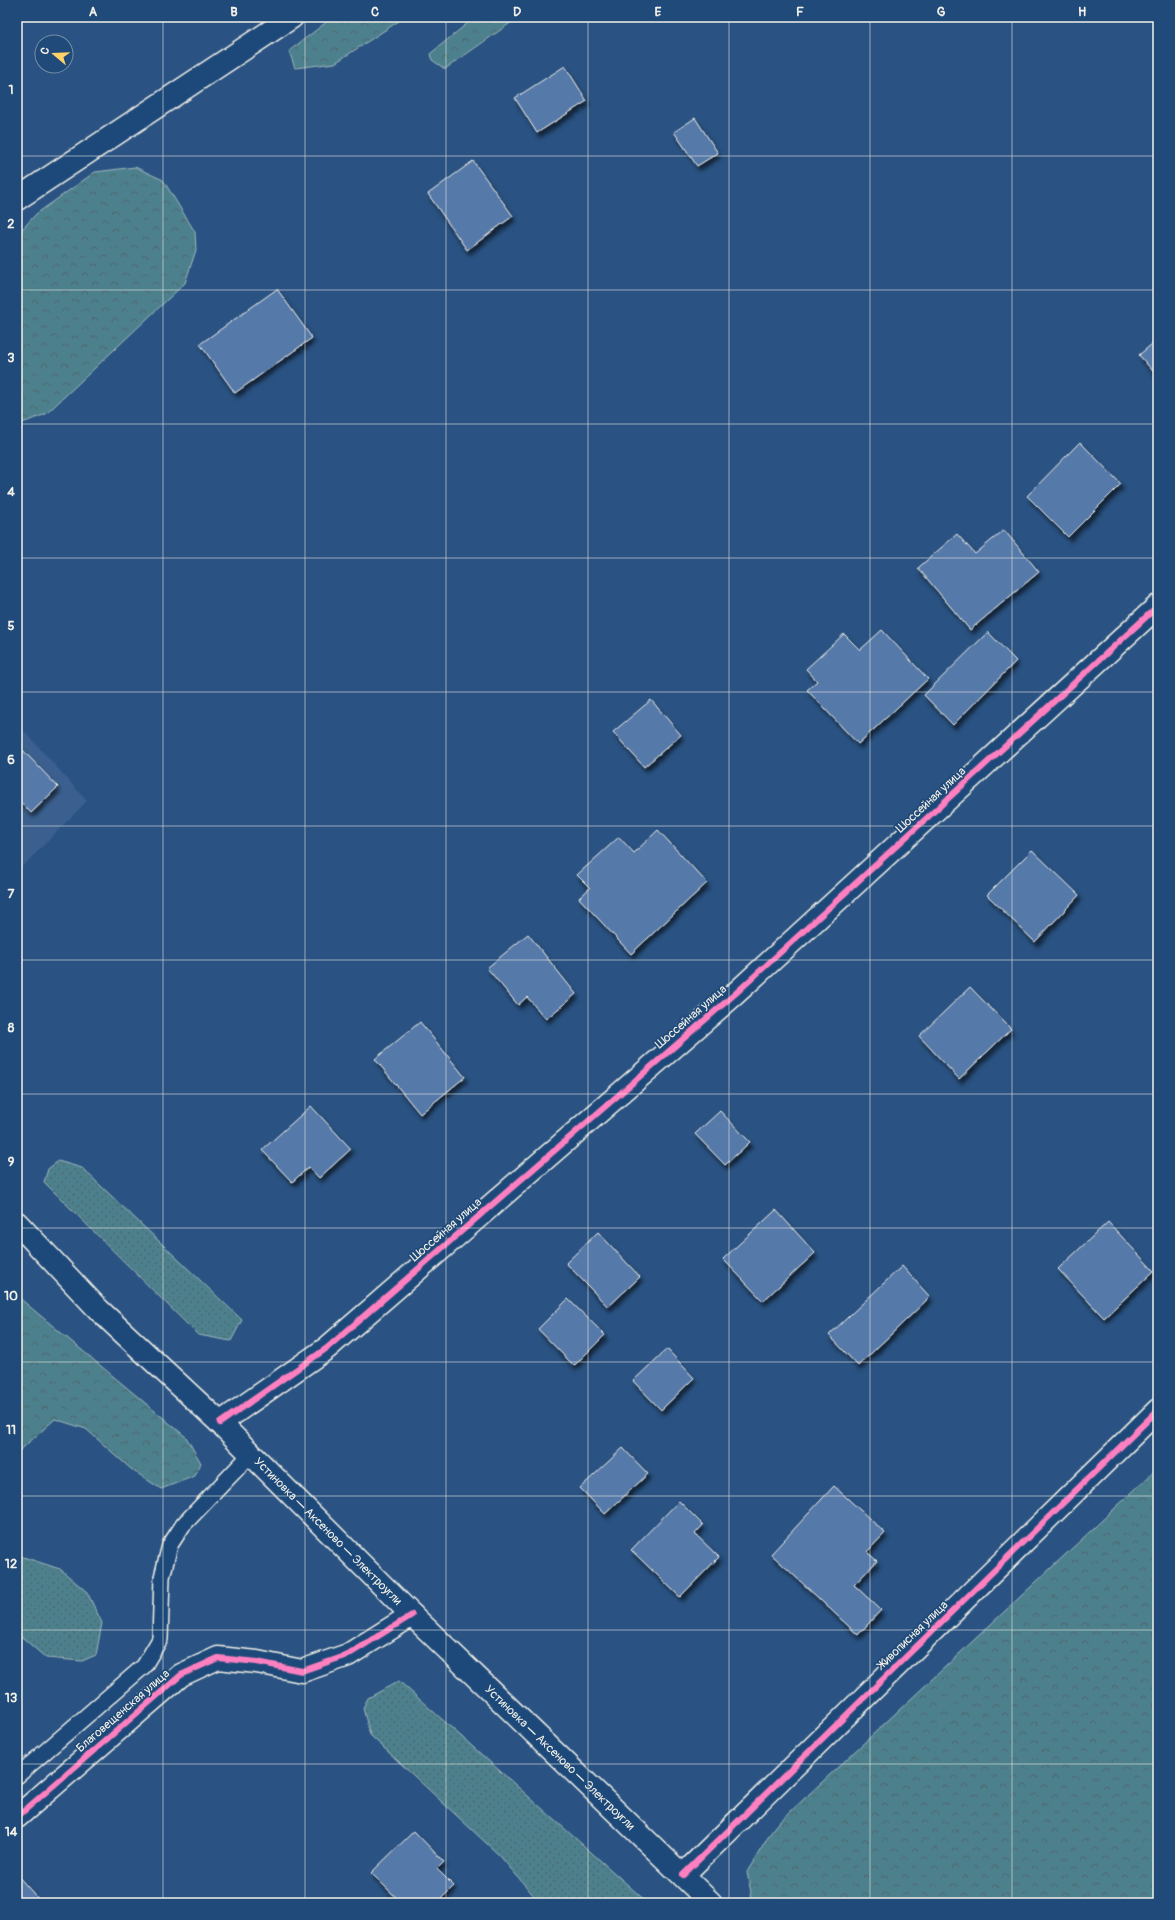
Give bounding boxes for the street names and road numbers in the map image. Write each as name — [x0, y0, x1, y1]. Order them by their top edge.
street label: Шоссейная улица — [893, 764, 969, 836]
street label: Шоссейная улица — [652, 982, 730, 1052]
street label: Шоссейная улица — [407, 1195, 485, 1265]
street label: Устиновка — Аксеново — Электроугли — [251, 1454, 406, 1609]
street label: Живописная улица — [873, 1597, 952, 1674]
street label: Благовещенская улица — [73, 1666, 173, 1756]
street label: Устиновка — Аксеново — Электроугли — [482, 1682, 639, 1834]

